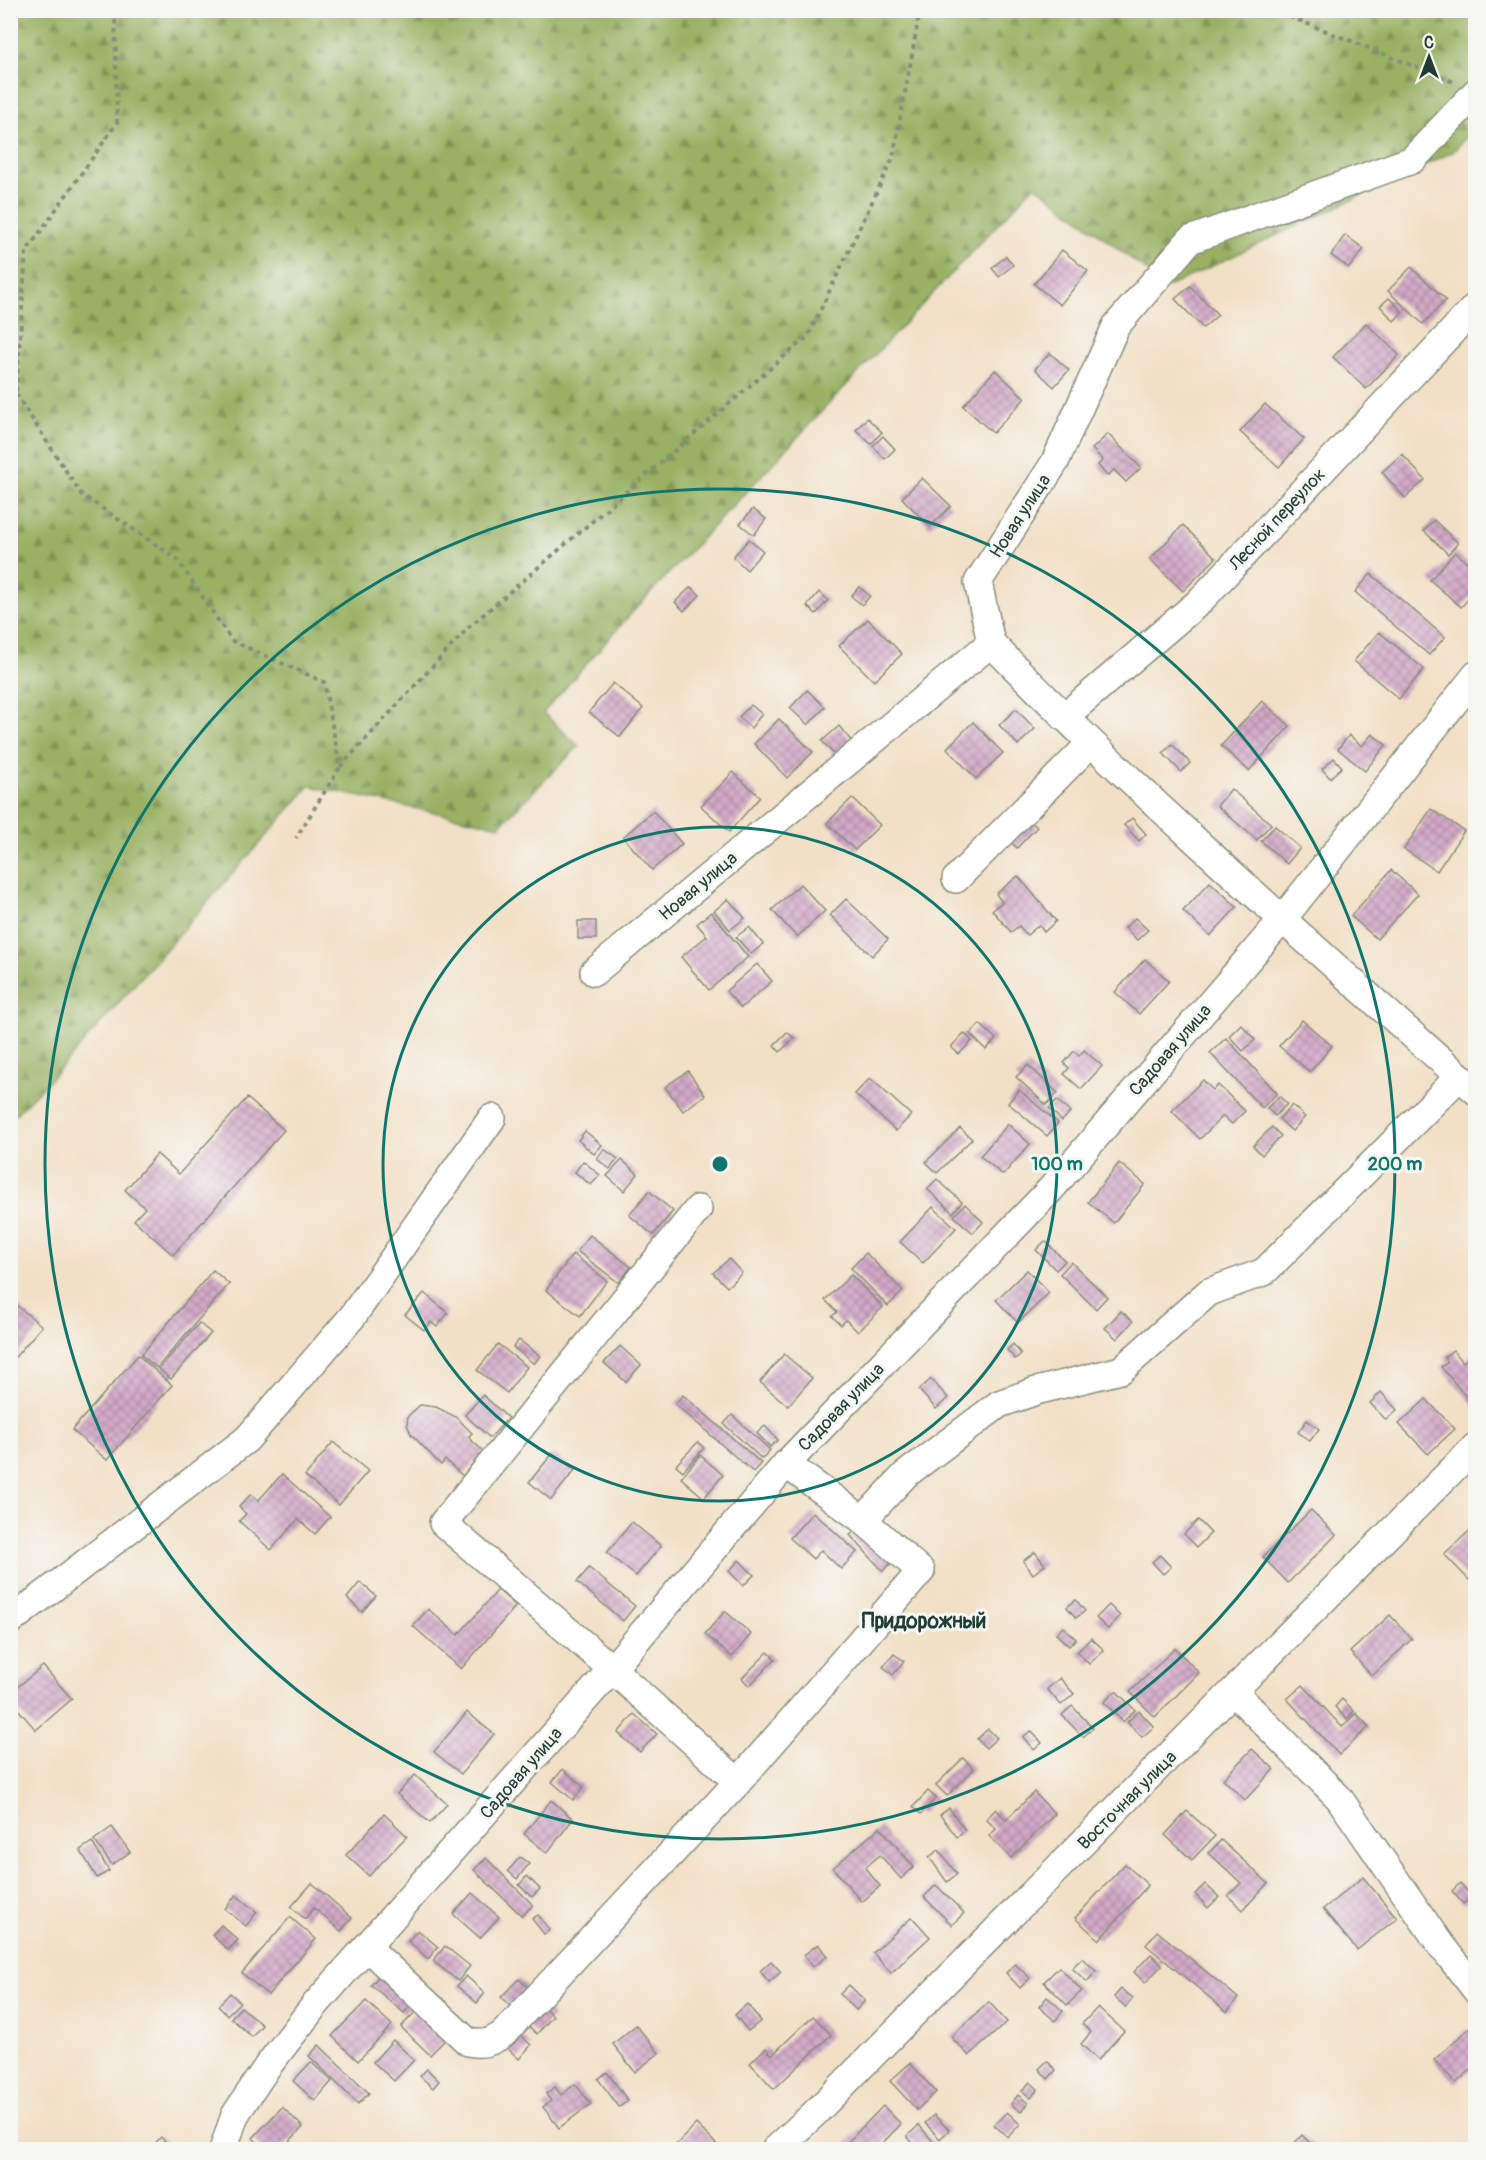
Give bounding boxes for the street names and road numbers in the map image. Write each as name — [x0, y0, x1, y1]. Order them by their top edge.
street label: Лесной переулок — [1223, 463, 1331, 576]
street label: Новая улица — [985, 470, 1056, 563]
street label: Новая улица — [654, 847, 742, 926]
street label: Садовая улица — [1124, 1000, 1217, 1101]
street label: Садовая улица — [793, 1358, 889, 1456]
street label: Садовая улица — [475, 1723, 568, 1824]
street label: Восточная улица — [1073, 1746, 1182, 1855]

